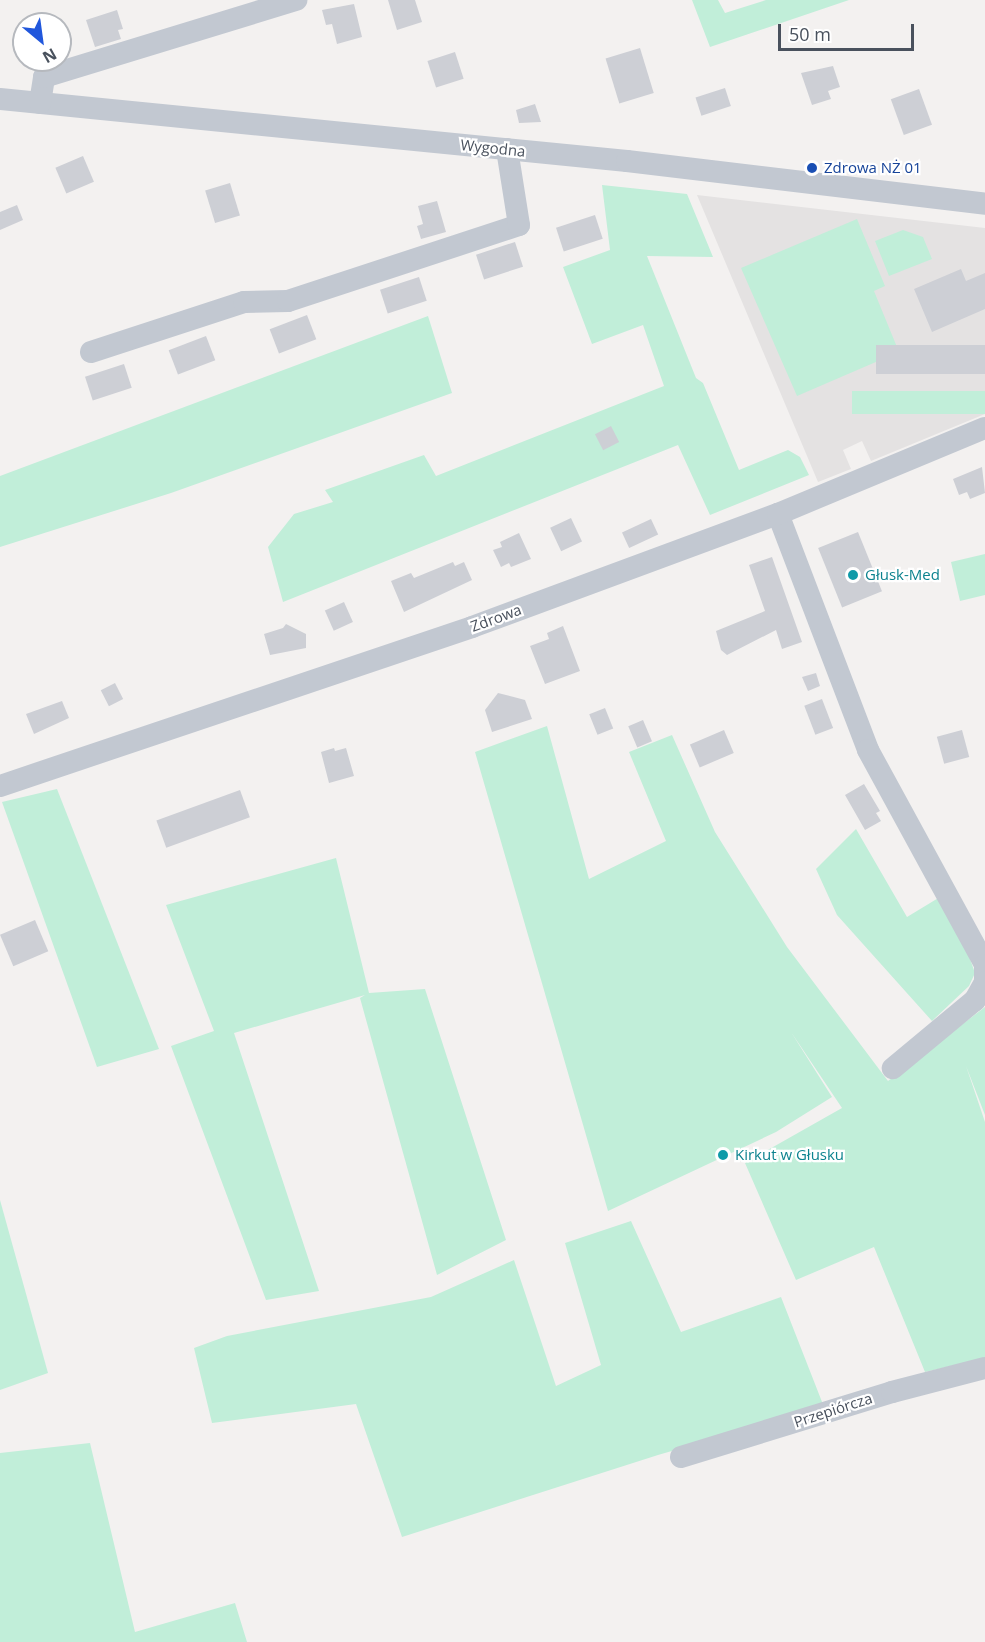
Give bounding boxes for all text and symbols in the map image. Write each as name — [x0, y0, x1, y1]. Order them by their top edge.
north arrow — [12, 12, 72, 72]
scale bar — [781, 12, 918, 50]
text: 50 m — [789, 22, 831, 46]
text: N — [39, 43, 61, 69]
street label: Wygodna — [460, 136, 526, 160]
place label: Zdrowa NŻ 01 — [824, 159, 922, 177]
marker: Zdrowa NŻ 01 — [805, 161, 819, 175]
place label: Głusk-Med — [865, 566, 940, 584]
marker: Głusk-Med — [846, 568, 860, 582]
street label: Zdrowa — [468, 601, 524, 635]
place label: Kirkut w Głusku — [735, 1146, 844, 1164]
marker: Kirkut w Głusku — [716, 1148, 730, 1162]
street label: Przepiórcza — [792, 1389, 874, 1431]

